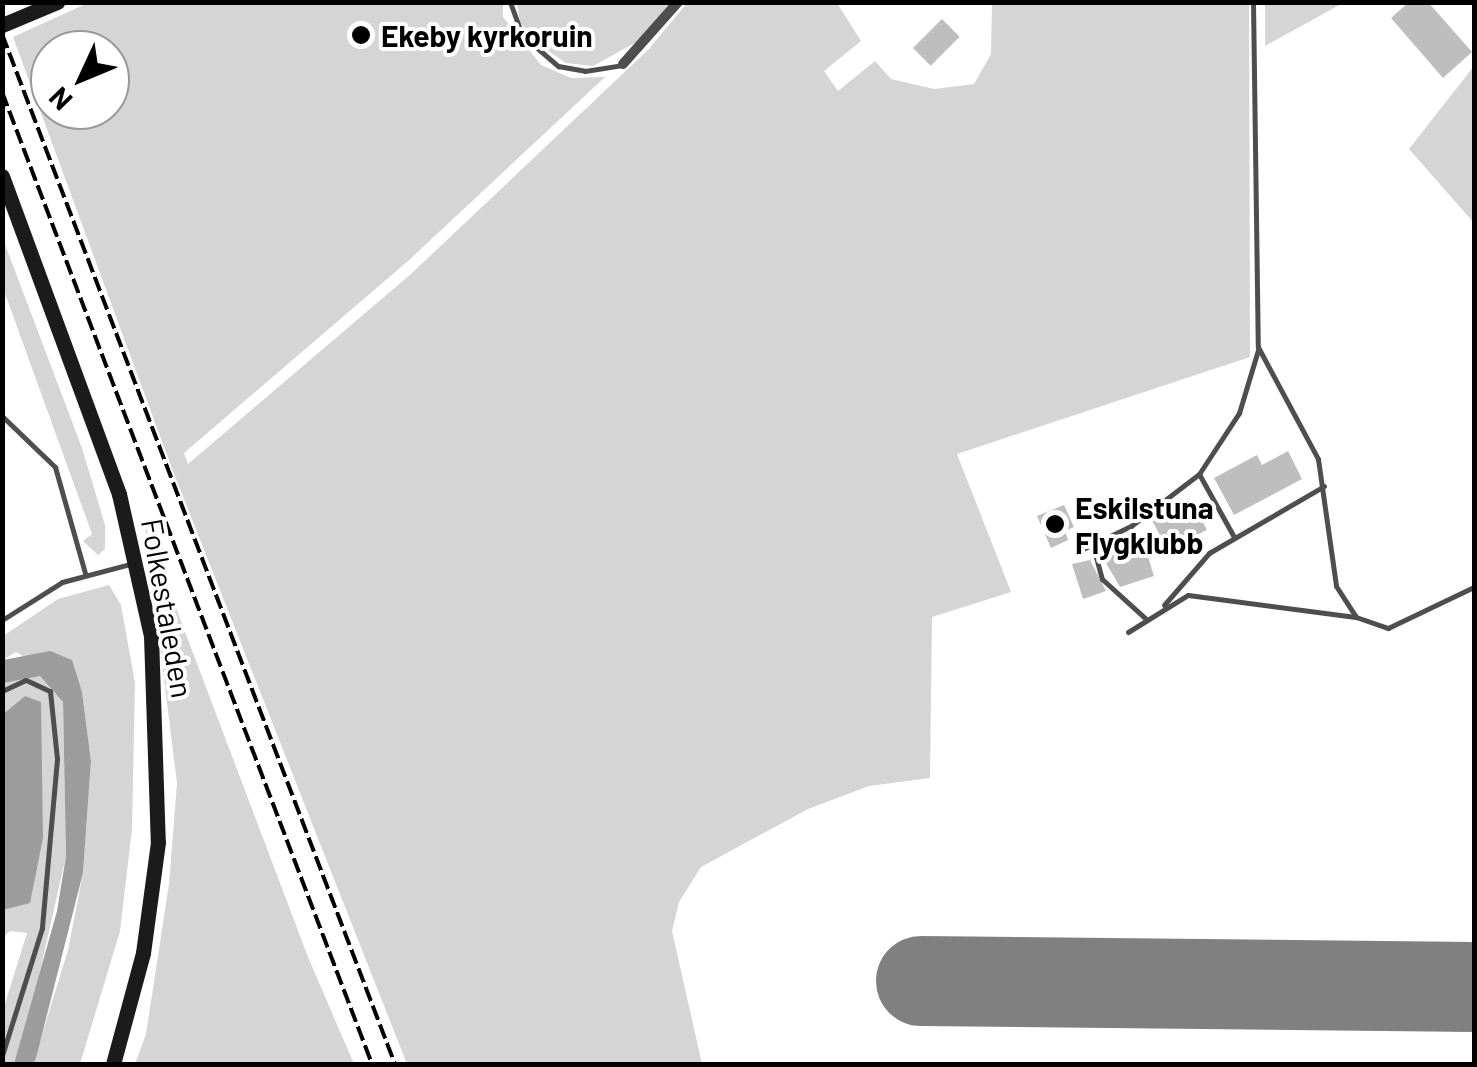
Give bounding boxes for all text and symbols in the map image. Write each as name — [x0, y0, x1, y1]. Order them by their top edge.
place label: Ekeby kyrkoruin — [381, 17, 593, 53]
marker: Ekeby kyrkoruin — [350, 24, 372, 46]
north arrow — [30, 30, 130, 130]
text: N — [41, 81, 79, 118]
place label: Eskilstuna Flygklubb — [1075, 489, 1214, 560]
marker: Eskilstuna Flygklubb — [1044, 513, 1066, 535]
street label: Folkestaleden — [135, 516, 201, 700]

